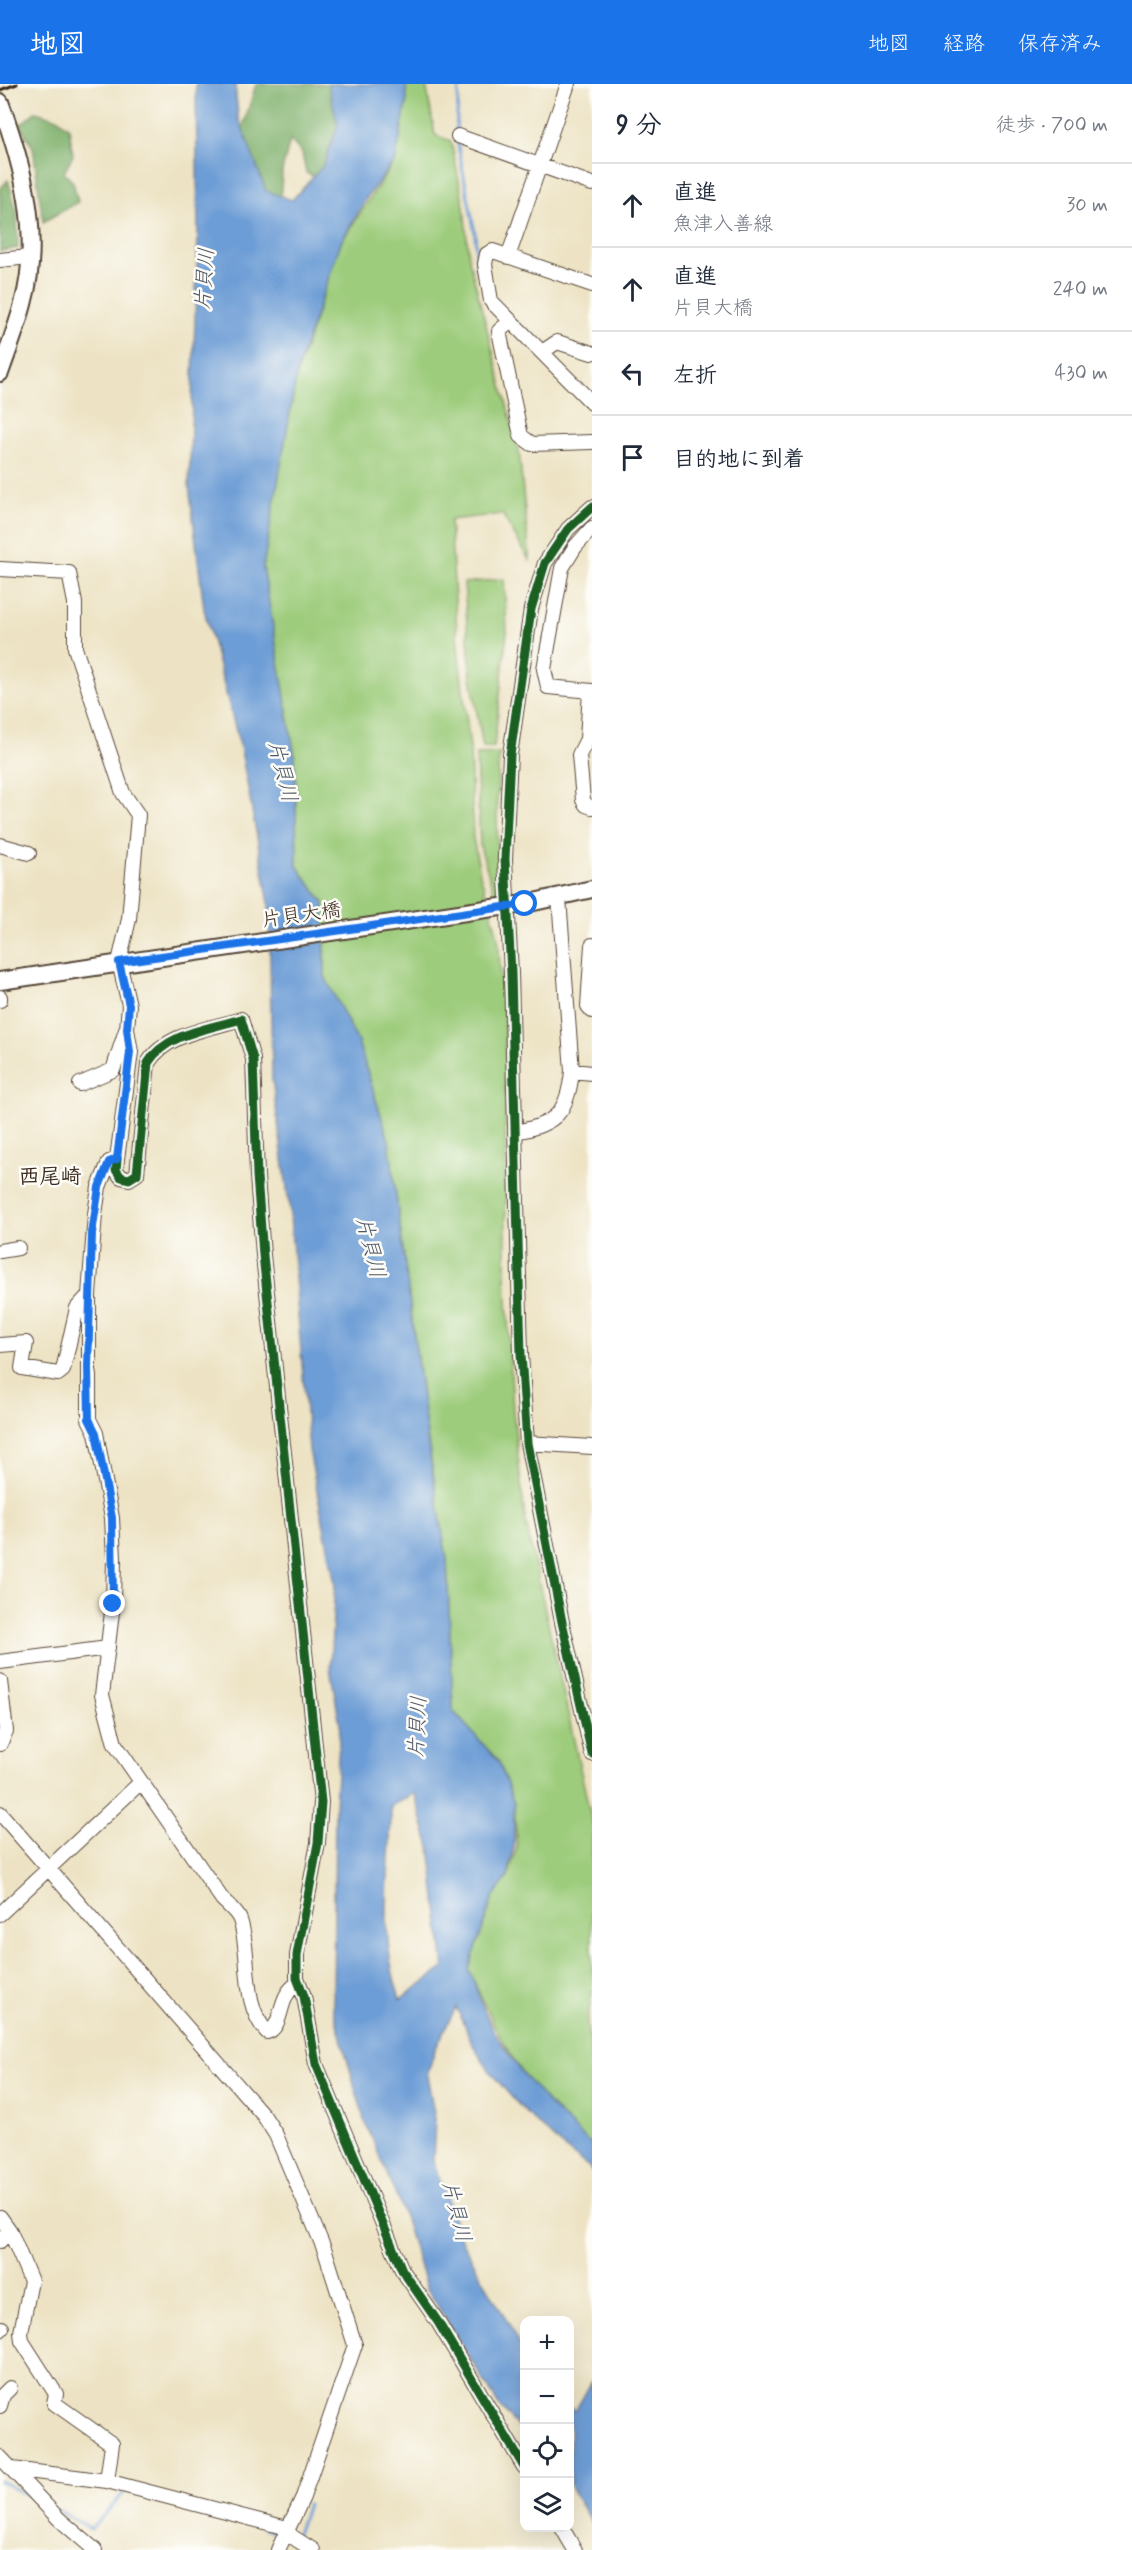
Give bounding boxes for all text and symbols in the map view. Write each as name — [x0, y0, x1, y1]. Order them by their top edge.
text: 地図 — [30, 27, 86, 64]
text: 地図 — [868, 30, 910, 58]
text: 経路 — [943, 30, 985, 58]
text: 保存済み — [1018, 30, 1102, 58]
text: 9 分 — [616, 109, 662, 143]
text: 徒歩 · 700 m — [996, 112, 1108, 139]
text: 直進 — [673, 179, 717, 207]
icon: ahead — [616, 189, 649, 222]
text: 30 m — [1066, 192, 1108, 219]
text: 魚津入善線 — [673, 211, 773, 238]
water label: 片貝川 — [189, 247, 221, 311]
text: 直進 — [673, 263, 717, 291]
icon: ahead — [616, 273, 649, 306]
text: 240 m — [1053, 276, 1108, 303]
text: 片貝大橋 — [673, 295, 753, 322]
icon: left — [616, 357, 649, 390]
text: 430 m — [1055, 360, 1108, 387]
text: 左折 — [673, 362, 717, 390]
icon: arrive — [616, 441, 649, 474]
text: 目的地に到着 — [673, 446, 805, 474]
water label: 片貝川 — [261, 737, 303, 805]
route start — [511, 890, 537, 916]
street label: 片貝大橋 — [260, 897, 343, 934]
district label: 西尾崎 — [19, 1163, 82, 1191]
water label: 片貝川 — [349, 1213, 391, 1281]
route end — [99, 1590, 125, 1616]
water label: 片貝川 — [402, 1695, 434, 1759]
water label: 片貝川 — [435, 2177, 477, 2245]
map controls — [520, 2316, 574, 2532]
button: + — [520, 2316, 574, 2370]
button: − — [520, 2370, 574, 2424]
button: locate — [520, 2424, 574, 2478]
button: layers — [520, 2478, 574, 2532]

